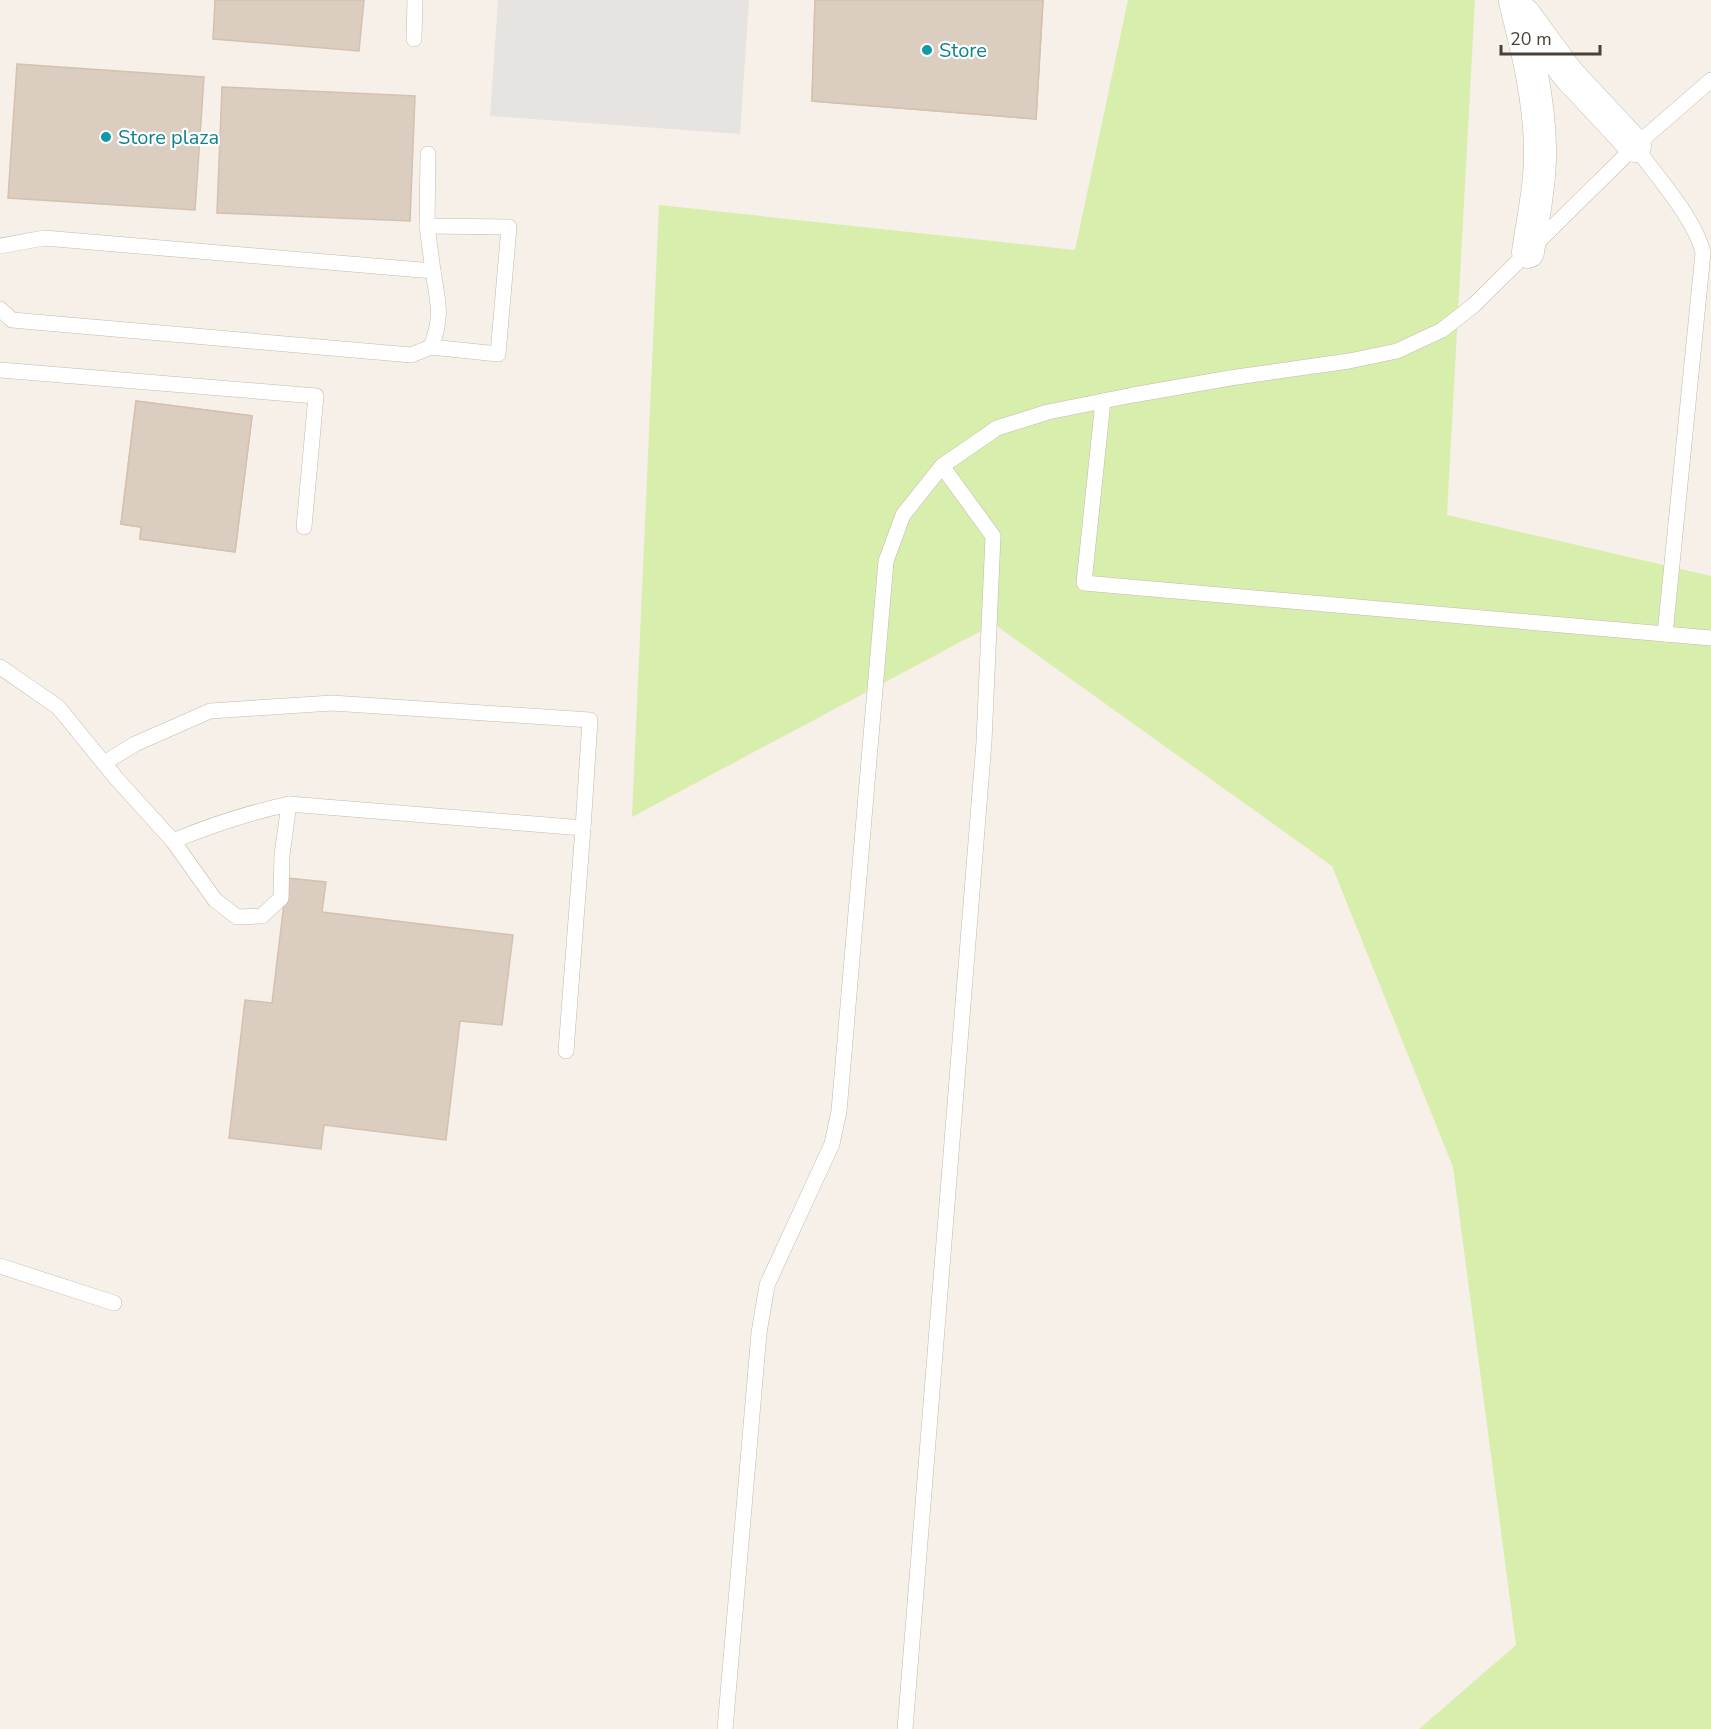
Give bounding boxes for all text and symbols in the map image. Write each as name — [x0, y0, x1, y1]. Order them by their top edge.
scale bar — [1501, 18, 1600, 56]
text: 20 m — [1510, 27, 1552, 51]
place label: Store — [939, 37, 987, 64]
marker: Store — [920, 43, 934, 57]
place label: Store plaza — [118, 124, 219, 151]
marker: Store plaza — [99, 130, 113, 144]

